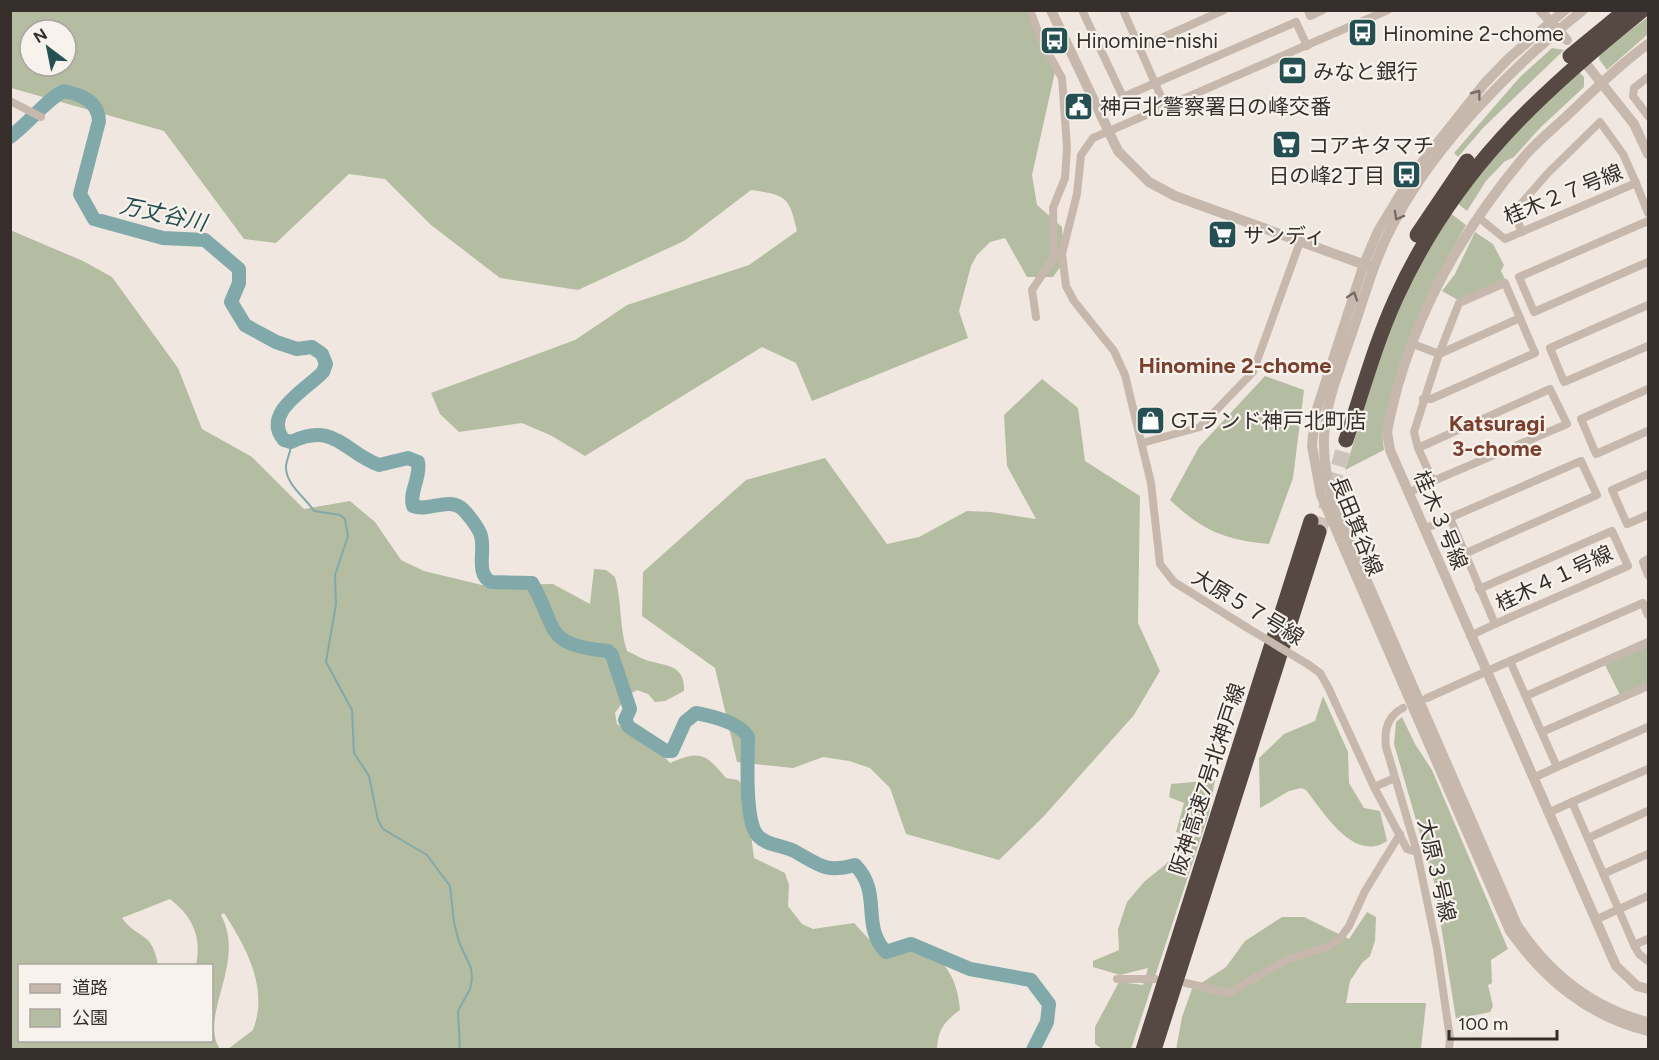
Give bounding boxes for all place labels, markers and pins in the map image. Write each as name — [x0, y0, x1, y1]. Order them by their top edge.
bus stop icon: Hinomine 2-chome — [1346, 17, 1378, 49]
place label: Hinomine 2-chome — [1383, 21, 1564, 46]
bus stop icon: Hinomine-nishi — [1039, 24, 1071, 56]
place label: Hinomine-nishi — [1076, 28, 1218, 53]
bank icon: みなと銀行 — [1276, 55, 1308, 87]
place label: みなと銀行 — [1313, 59, 1418, 84]
public building icon: 神戸北警察署日の峰交番 — [1063, 90, 1095, 122]
place label: 神戸北警察署日の峰交番 — [1100, 94, 1331, 119]
supermarket icon: コアキタマチ — [1271, 129, 1303, 161]
place label: コアキタマチ — [1308, 133, 1434, 158]
bus stop icon: 日の峰2丁目 — [1390, 159, 1422, 191]
place label: 日の峰2丁目 — [1268, 163, 1385, 188]
supermarket icon: サンディ — [1206, 219, 1238, 251]
place label: サンディ — [1243, 223, 1326, 248]
shop icon: GTランド神戸北町店 — [1134, 404, 1166, 436]
place label: GTランド神戸北町店 — [1171, 408, 1367, 433]

